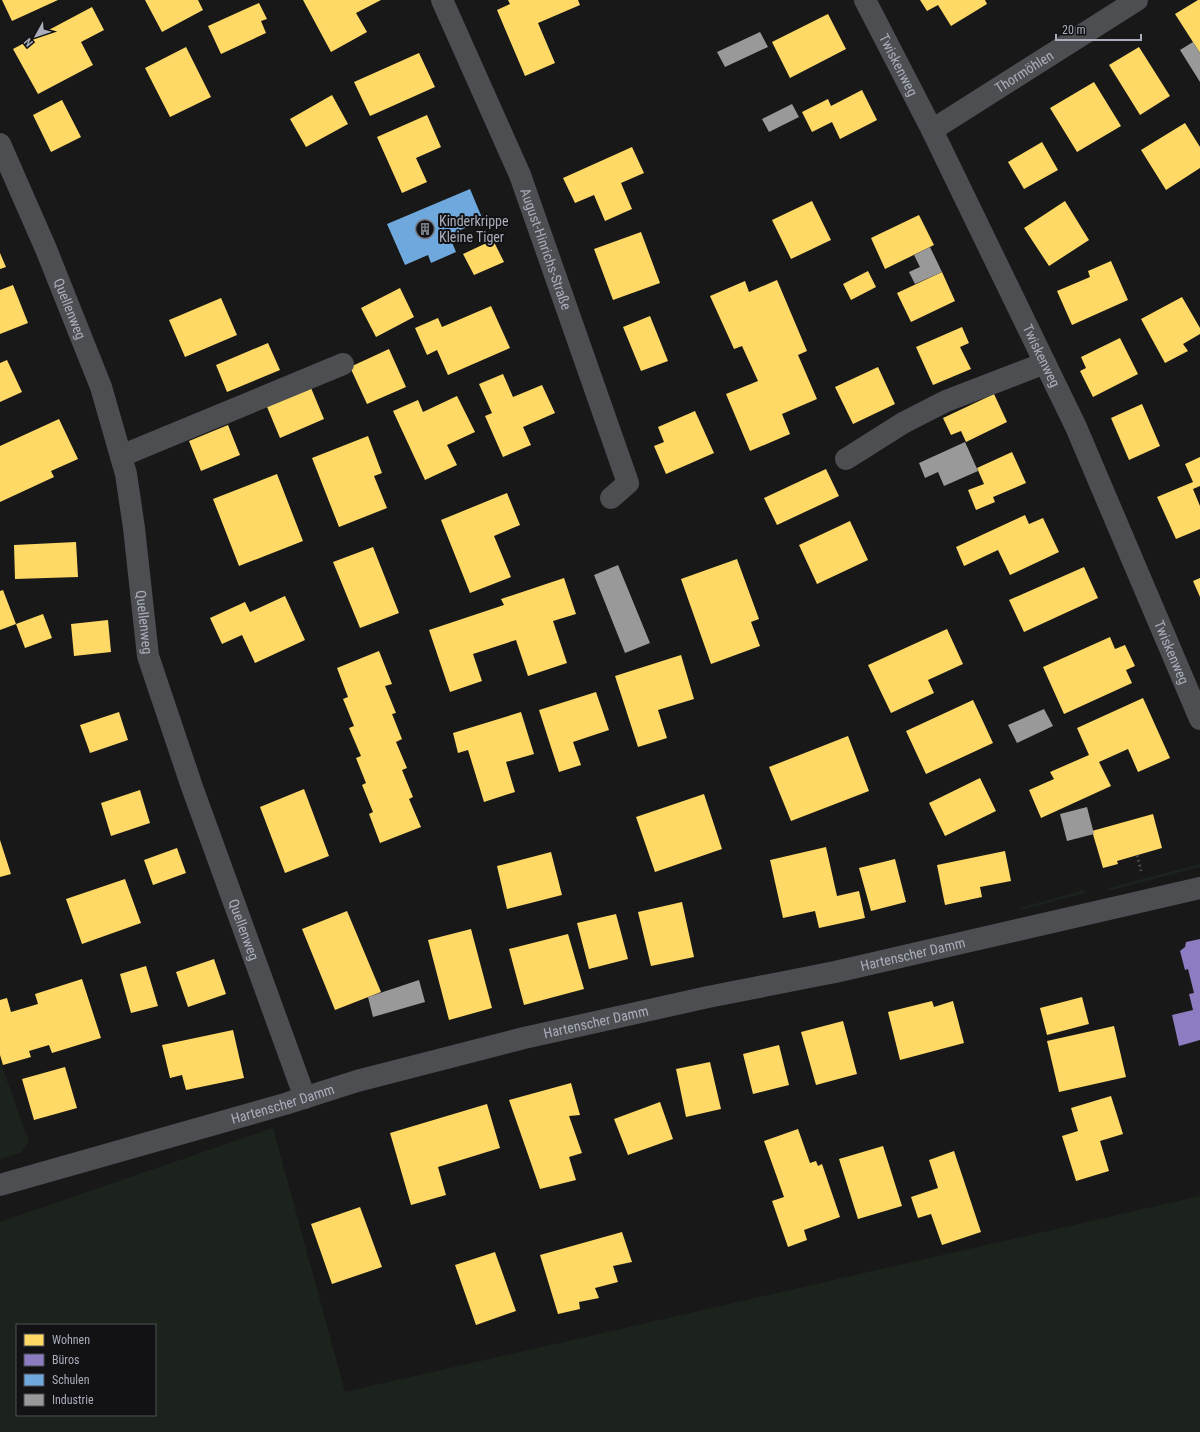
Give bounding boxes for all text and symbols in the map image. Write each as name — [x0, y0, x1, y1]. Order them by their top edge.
north arrow — [16, 16, 56, 56]
scale bar — [1056, 16, 1141, 42]
text: 20 m — [1062, 23, 1086, 37]
street label: Twiskenweg — [876, 31, 921, 99]
text: N — [21, 35, 36, 49]
street label: Thormöhlen — [992, 47, 1056, 96]
street label: August-Hinrichs-Straße — [517, 186, 575, 312]
place label: Kinderkrippe Kleine Tiger — [439, 213, 509, 245]
building icon: Kinderkrippe Kleine Tiger — [414, 218, 436, 240]
street label: Quellenweg — [51, 276, 89, 342]
street label: Twiskenweg — [1019, 322, 1063, 390]
street label: Quellenweg — [133, 589, 156, 655]
street label: Twiskenweg — [1151, 618, 1192, 687]
street label: Quellenweg — [225, 897, 262, 962]
street label: Hartenscher Damm — [859, 934, 967, 974]
street label: Hartenscher Damm — [542, 1003, 650, 1041]
street label: Hartenscher Damm — [229, 1081, 336, 1127]
legend — [16, 1324, 156, 1416]
text: Wohnen — [52, 1333, 90, 1347]
text: Büros — [52, 1353, 79, 1367]
text: Schulen — [52, 1373, 90, 1387]
text: Industrie — [52, 1393, 94, 1407]

